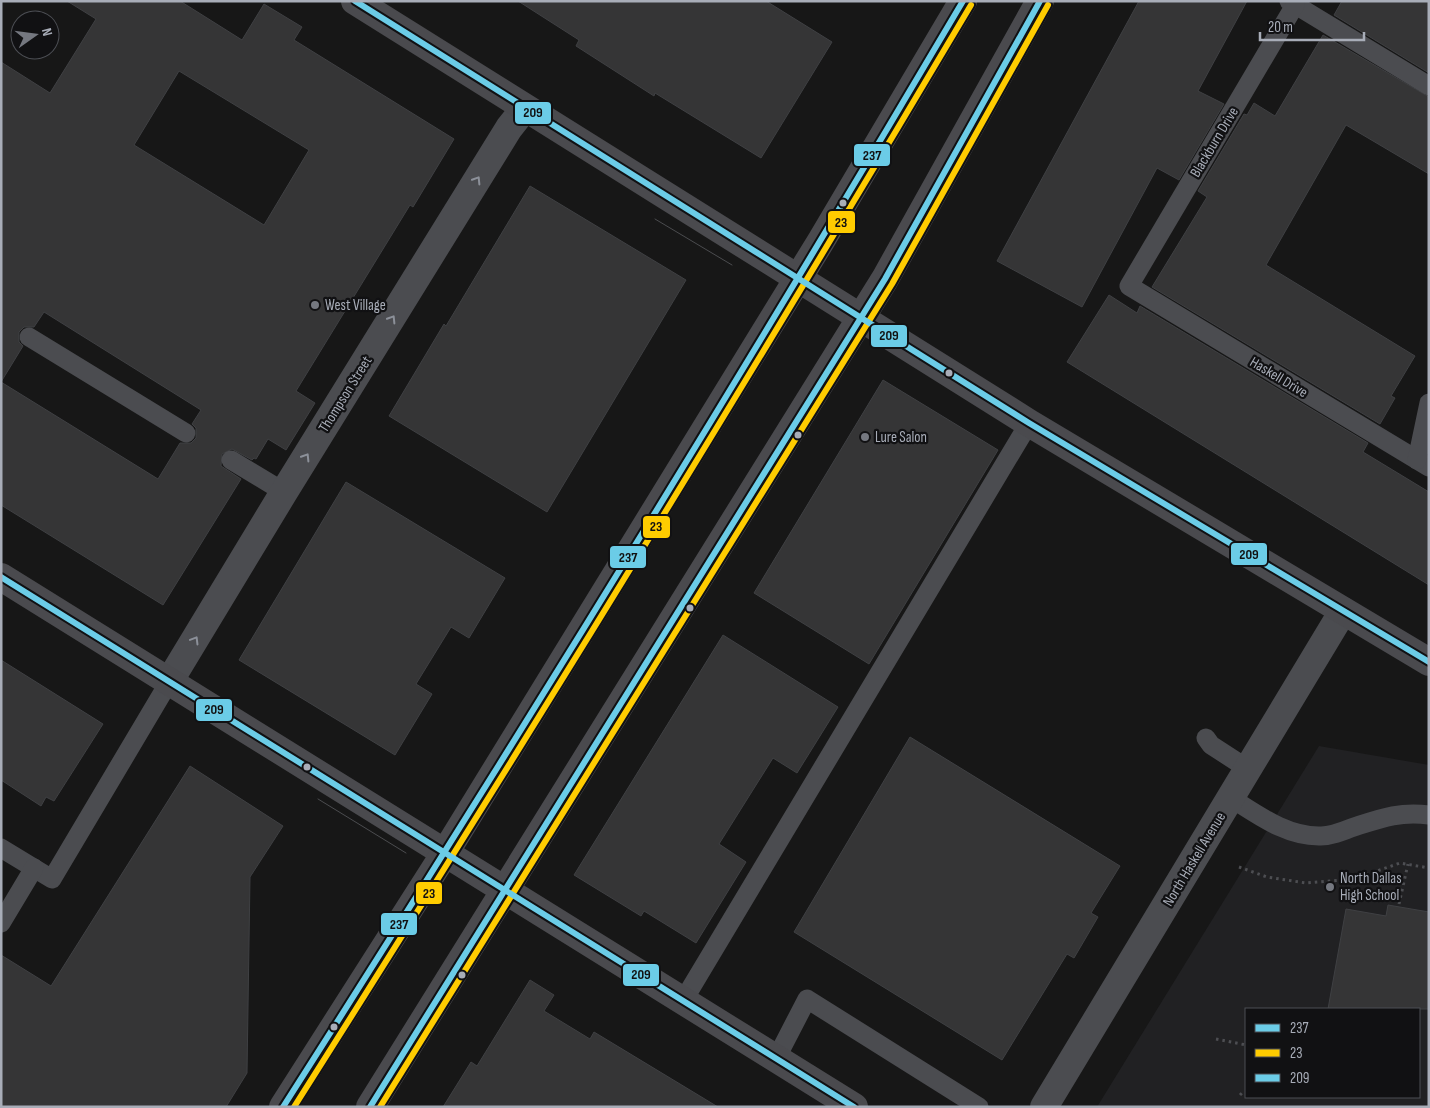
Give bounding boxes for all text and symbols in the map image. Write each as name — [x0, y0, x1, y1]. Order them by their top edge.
north arrow — [10, 10, 60, 60]
scale bar — [1260, 10, 1364, 42]
text: 20 m — [1268, 18, 1293, 37]
text: N — [38, 26, 56, 38]
line badge: 209 — [514, 101, 552, 125]
text: 209 — [523, 104, 543, 121]
street label: Blackburn Drive — [1186, 104, 1243, 181]
line badge: 237 — [853, 143, 891, 167]
text: 237 — [863, 147, 882, 164]
one-way arrow — [471, 177, 481, 186]
unlabelled marker — [838, 198, 848, 208]
line badge: 23 — [827, 210, 856, 234]
text: 23 — [835, 214, 847, 231]
place label: West Village — [325, 296, 386, 315]
marker: West Village — [309, 299, 321, 311]
one-way arrow — [385, 315, 395, 324]
line badge: 209 — [870, 324, 908, 348]
text: 209 — [879, 327, 899, 344]
street label: Thompson Street — [314, 352, 377, 436]
street label: Haskell Drive — [1246, 353, 1311, 402]
unlabelled marker — [944, 368, 954, 378]
place label: Lure Salon — [875, 428, 927, 447]
unlabelled marker — [793, 430, 803, 440]
marker: Lure Salon — [859, 431, 871, 443]
one-way arrow — [300, 453, 309, 462]
line badge: 23 — [642, 515, 671, 539]
text: 23 — [650, 518, 662, 535]
line badge: 209 — [1230, 542, 1268, 566]
line badge: 237 — [609, 545, 647, 569]
text: 209 — [1239, 546, 1259, 563]
text: 237 — [619, 549, 638, 566]
unlabelled marker — [685, 603, 695, 613]
one-way arrow — [188, 637, 198, 646]
line badge: 209 — [195, 698, 233, 722]
text: 209 — [204, 701, 224, 718]
unlabelled marker — [302, 762, 312, 772]
street label: North Haskell Avenue — [1159, 809, 1230, 910]
place label: North Dallas High School — [1340, 869, 1402, 905]
line badge: 23 — [415, 881, 443, 905]
marker: North Dallas High School — [1324, 881, 1336, 893]
text: 23 — [423, 885, 435, 902]
line badge: 237 — [380, 912, 418, 936]
text: 237 — [390, 916, 409, 933]
line badge: 209 — [622, 963, 660, 987]
text: 209 — [631, 966, 651, 983]
unlabelled marker — [457, 970, 467, 980]
legend — [1245, 1008, 1420, 1098]
text: 237 — [1290, 1019, 1309, 1038]
unlabelled marker — [329, 1022, 339, 1032]
text: 23 — [1290, 1044, 1303, 1063]
text: 209 — [1290, 1069, 1310, 1088]

